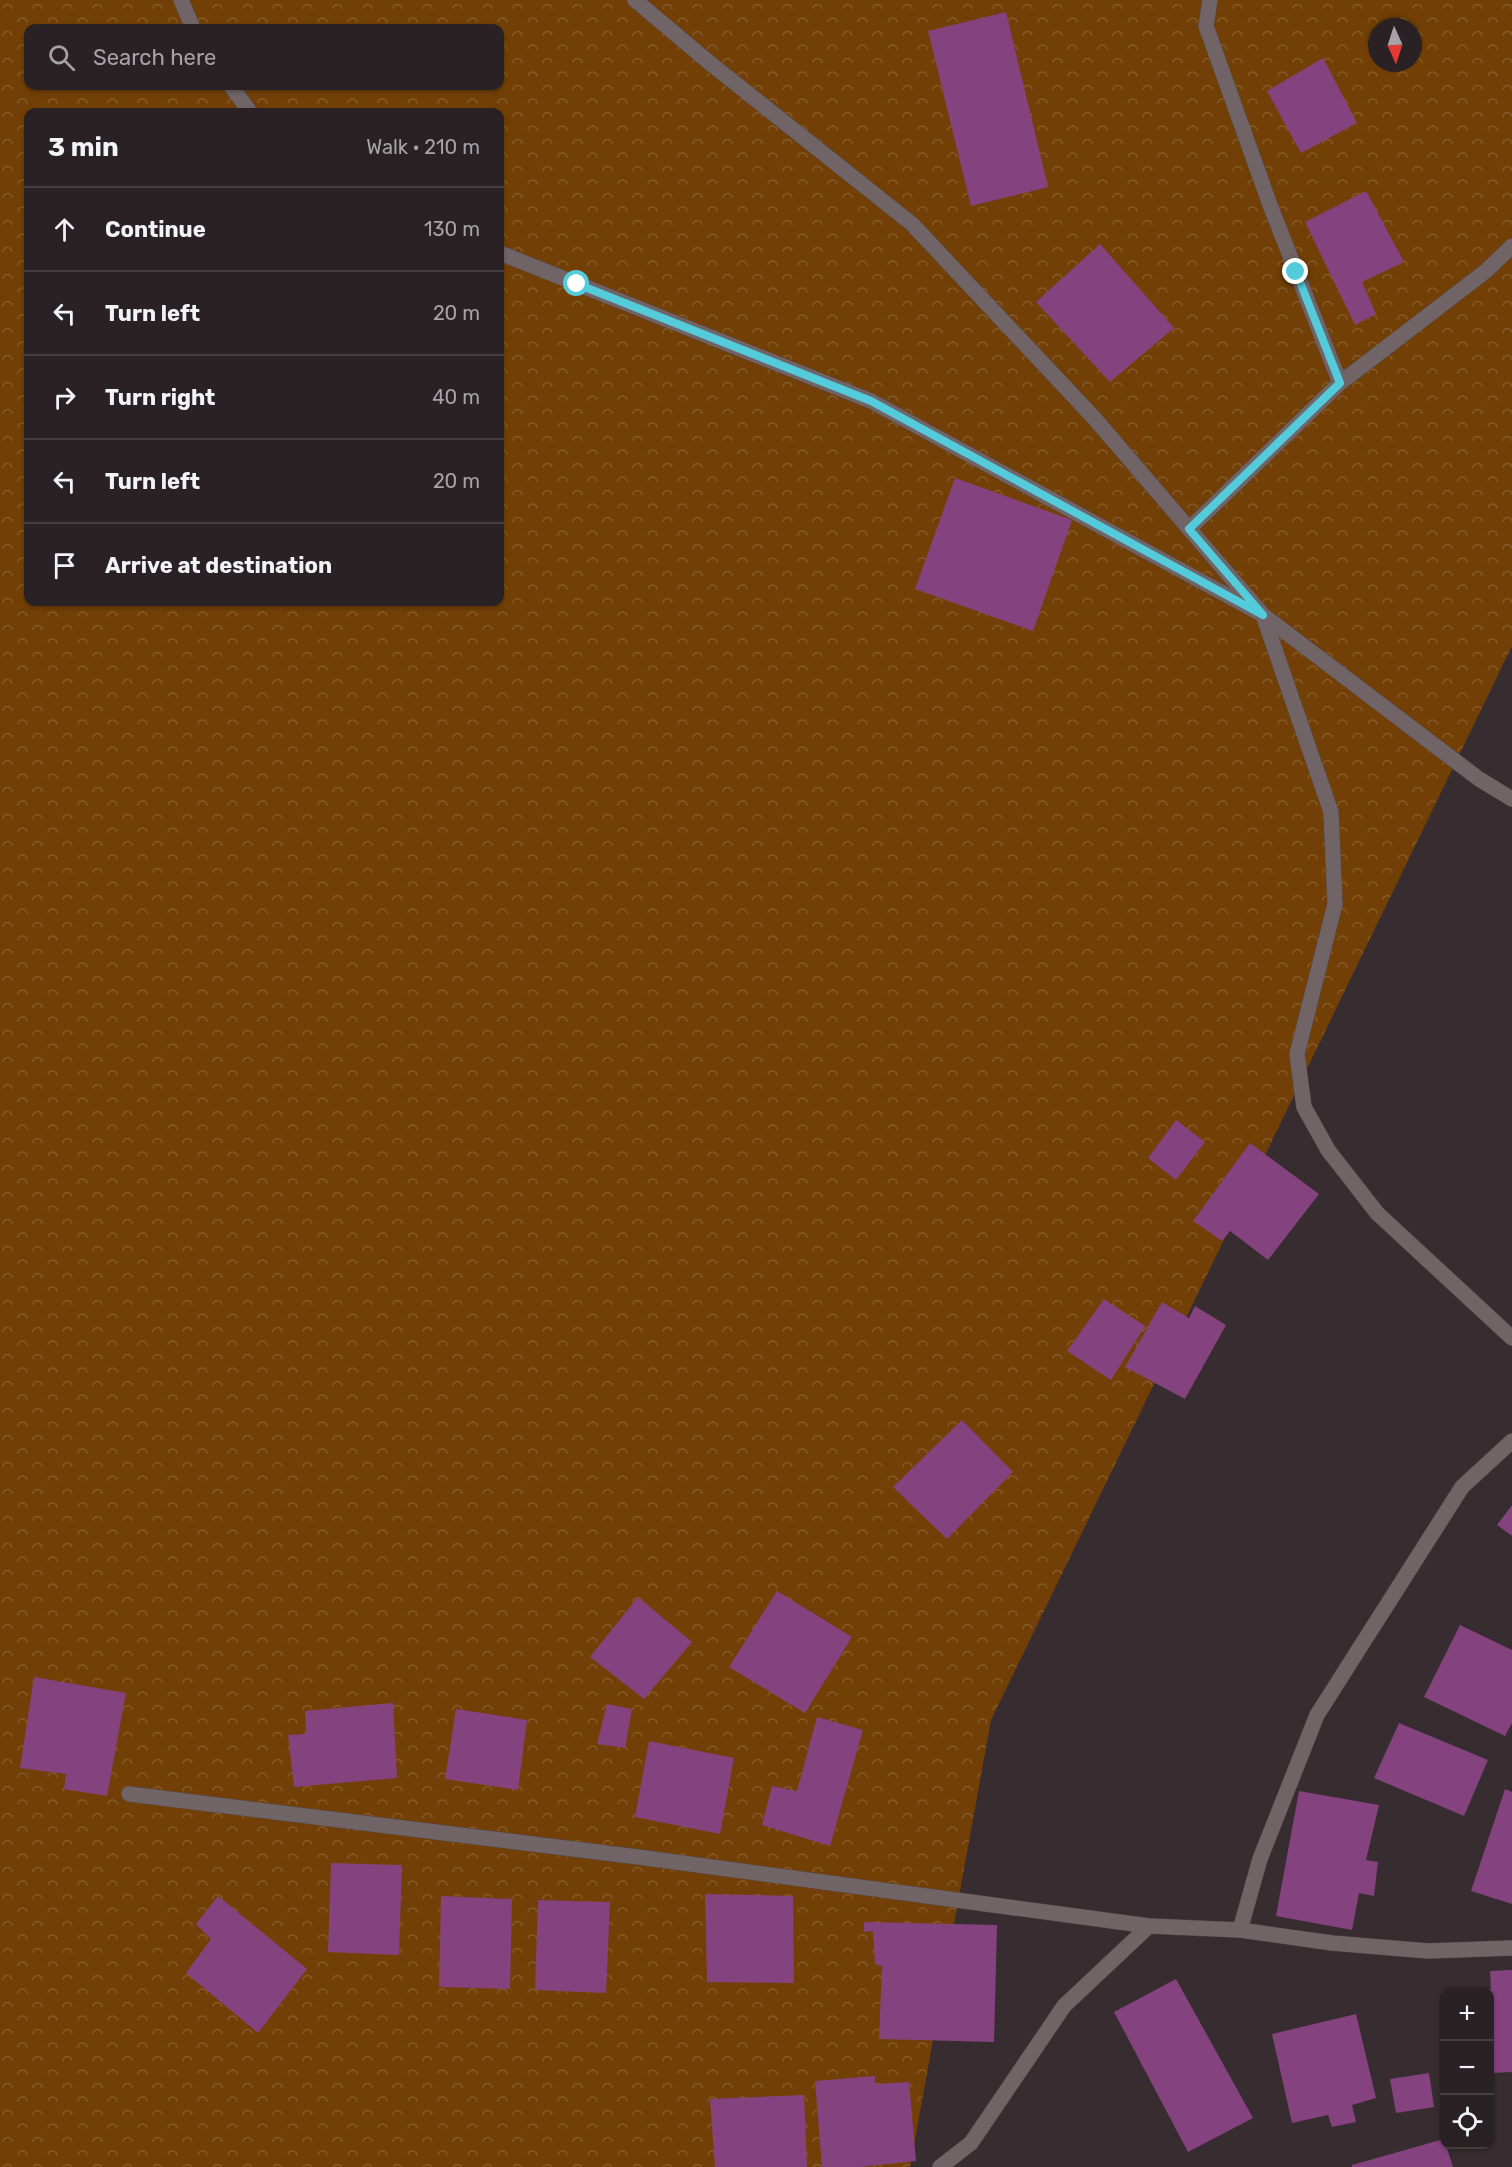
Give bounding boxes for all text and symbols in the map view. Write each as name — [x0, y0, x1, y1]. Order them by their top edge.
north arrow — [1368, 18, 1422, 72]
search box — [24, 24, 504, 90]
icon: search — [45, 41, 78, 74]
text: Search here — [93, 44, 216, 71]
text: 3 min — [48, 132, 119, 163]
text: Walk · 210 m — [366, 135, 480, 159]
icon: ahead — [48, 213, 81, 246]
text: Continue — [105, 216, 206, 243]
text: 130 m — [424, 217, 480, 241]
route end — [1282, 258, 1308, 284]
route start — [563, 270, 589, 296]
icon: left — [48, 297, 81, 330]
text: Turn left — [105, 300, 200, 327]
text: 20 m — [433, 301, 480, 325]
icon: right — [48, 381, 81, 414]
text: Turn right — [105, 384, 215, 411]
text: 40 m — [432, 385, 480, 409]
icon: left — [48, 465, 81, 498]
text: Turn left — [105, 468, 200, 495]
text: 20 m — [433, 469, 480, 493]
icon: arrive — [48, 549, 81, 582]
text: Arrive at destination — [105, 552, 332, 579]
map controls — [1440, 1987, 1494, 2149]
button: + — [1440, 1987, 1494, 2041]
button: − — [1440, 2041, 1494, 2095]
button: locate — [1440, 2095, 1494, 2149]

